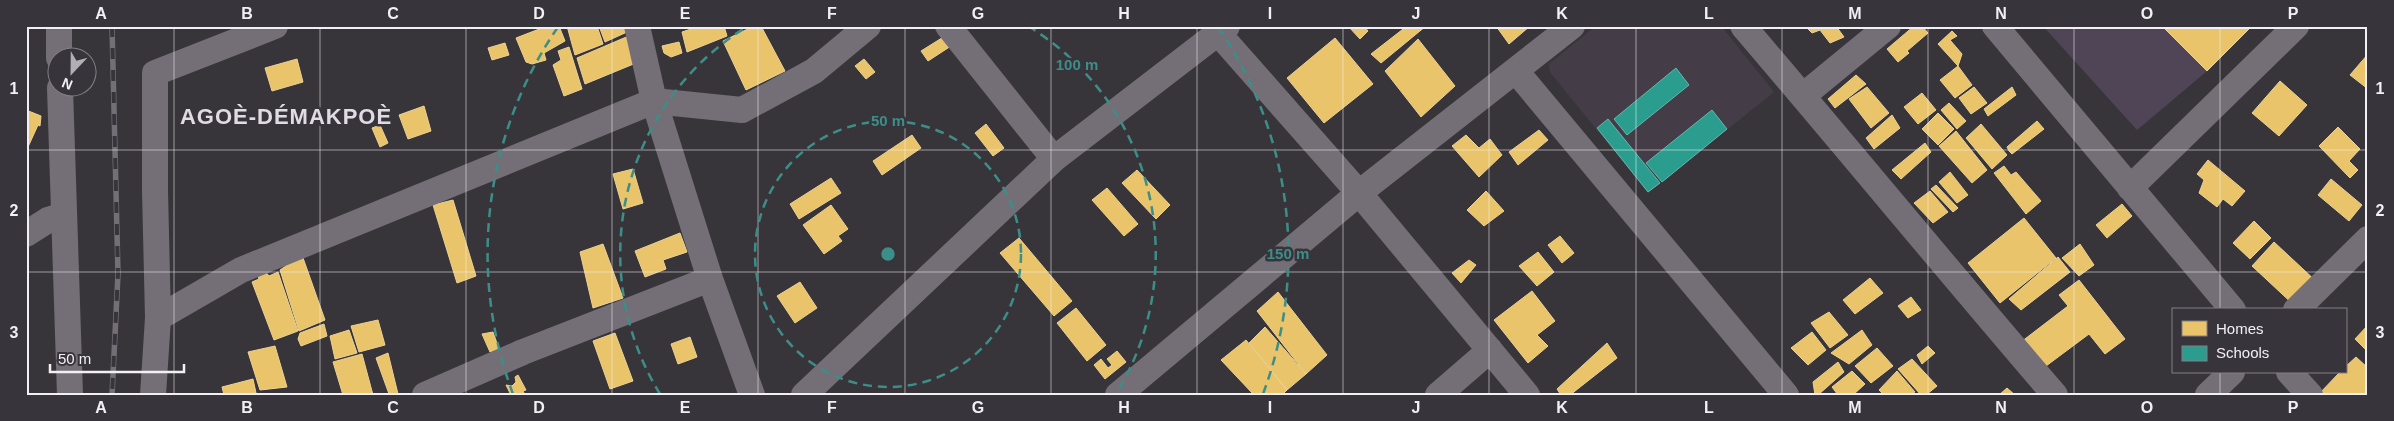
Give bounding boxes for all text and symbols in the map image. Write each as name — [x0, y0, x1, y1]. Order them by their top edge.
text: A — [95, 5, 107, 22]
text: B — [241, 5, 253, 22]
text: C — [387, 5, 399, 22]
text: D — [533, 5, 545, 22]
text: E — [680, 5, 691, 22]
text: F — [827, 5, 837, 22]
text: G — [972, 5, 984, 22]
text: H — [1118, 5, 1130, 22]
text: I — [1268, 5, 1272, 22]
text: J — [1412, 5, 1420, 22]
text: K — [1556, 5, 1568, 22]
text: L — [1704, 5, 1714, 22]
text: M — [1848, 5, 1862, 22]
text: N — [1995, 5, 2007, 22]
text: O — [2141, 5, 2153, 22]
text: P — [2288, 5, 2299, 22]
north arrow — [48, 48, 98, 98]
text: 100 m — [1056, 56, 1098, 73]
text: N — [59, 75, 75, 93]
text: 1 — [10, 80, 19, 97]
text: 1 — [2376, 80, 2385, 97]
district label: AGOÈ-DÉMAKPOÈ — [180, 104, 392, 129]
text: 50 m — [871, 112, 905, 129]
text: 2 — [10, 202, 19, 219]
text: 2 — [2376, 202, 2385, 219]
centre of rings — [879, 245, 897, 263]
text: 150 m — [1267, 245, 1309, 262]
legend — [2172, 308, 2346, 374]
text: Homes — [2216, 320, 2264, 337]
text: 3 — [10, 324, 19, 341]
text: 3 — [2376, 324, 2385, 341]
scale bar — [50, 341, 184, 373]
text: Schools — [2216, 344, 2269, 361]
text: 50 m — [58, 350, 91, 367]
text: A — [95, 399, 107, 416]
text: B — [241, 399, 253, 416]
text: C — [387, 399, 399, 416]
text: D — [533, 399, 545, 416]
text: E — [680, 399, 691, 416]
text: F — [827, 399, 837, 416]
text: G — [972, 399, 984, 416]
text: H — [1118, 399, 1130, 416]
text: I — [1268, 399, 1272, 416]
text: J — [1412, 399, 1420, 416]
text: K — [1556, 399, 1568, 416]
text: L — [1704, 399, 1714, 416]
text: M — [1848, 399, 1862, 416]
text: N — [1995, 399, 2007, 416]
text: O — [2141, 399, 2153, 416]
text: P — [2288, 399, 2299, 416]

